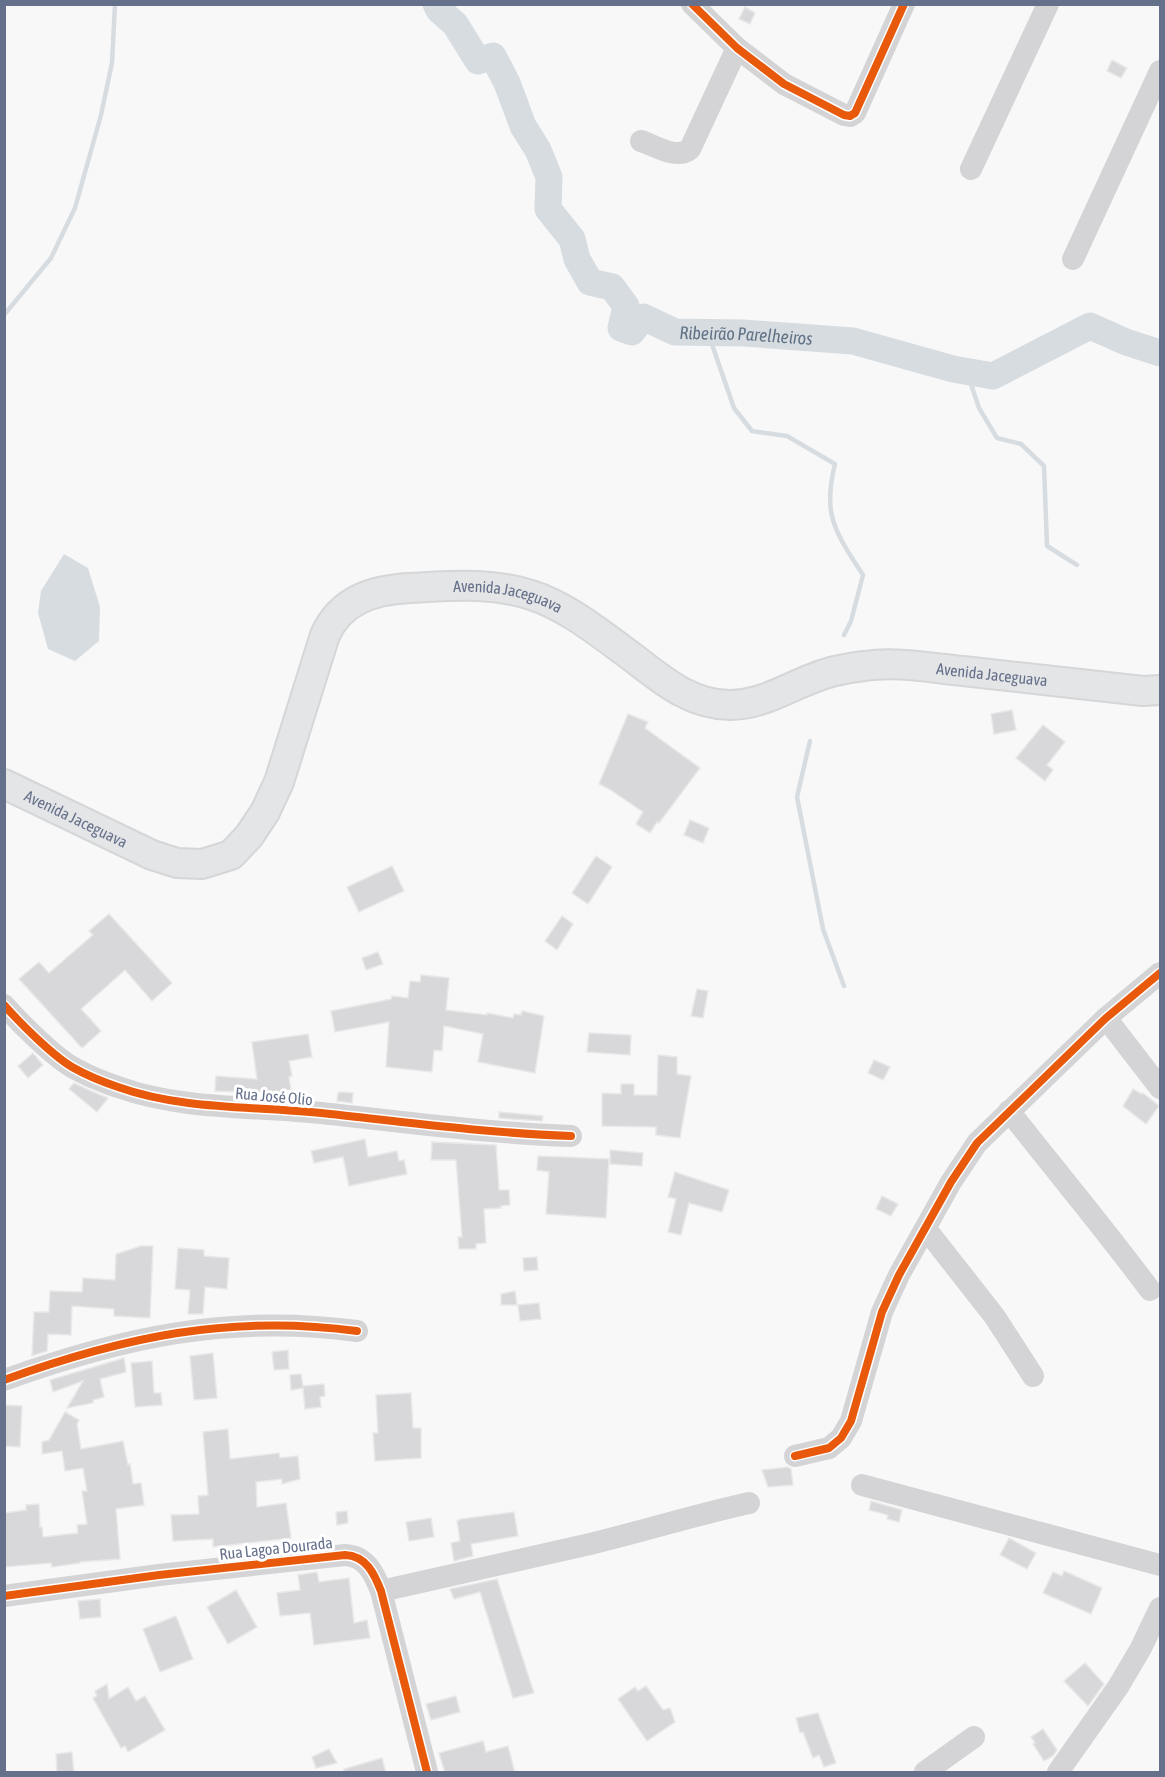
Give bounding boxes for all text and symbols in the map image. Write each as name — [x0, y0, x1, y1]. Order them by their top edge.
water label: Ribeirão Parelheiros — [679, 322, 813, 349]
street label: Avenida Jaceguava — [453, 577, 566, 616]
street label: Avenida Jaceguava — [935, 659, 1048, 689]
street label: Avenida Jaceguava — [22, 786, 131, 851]
street label: Rua José Olio — [234, 1084, 314, 1108]
street label: Rua Lagoa Dourada — [218, 1533, 334, 1564]

